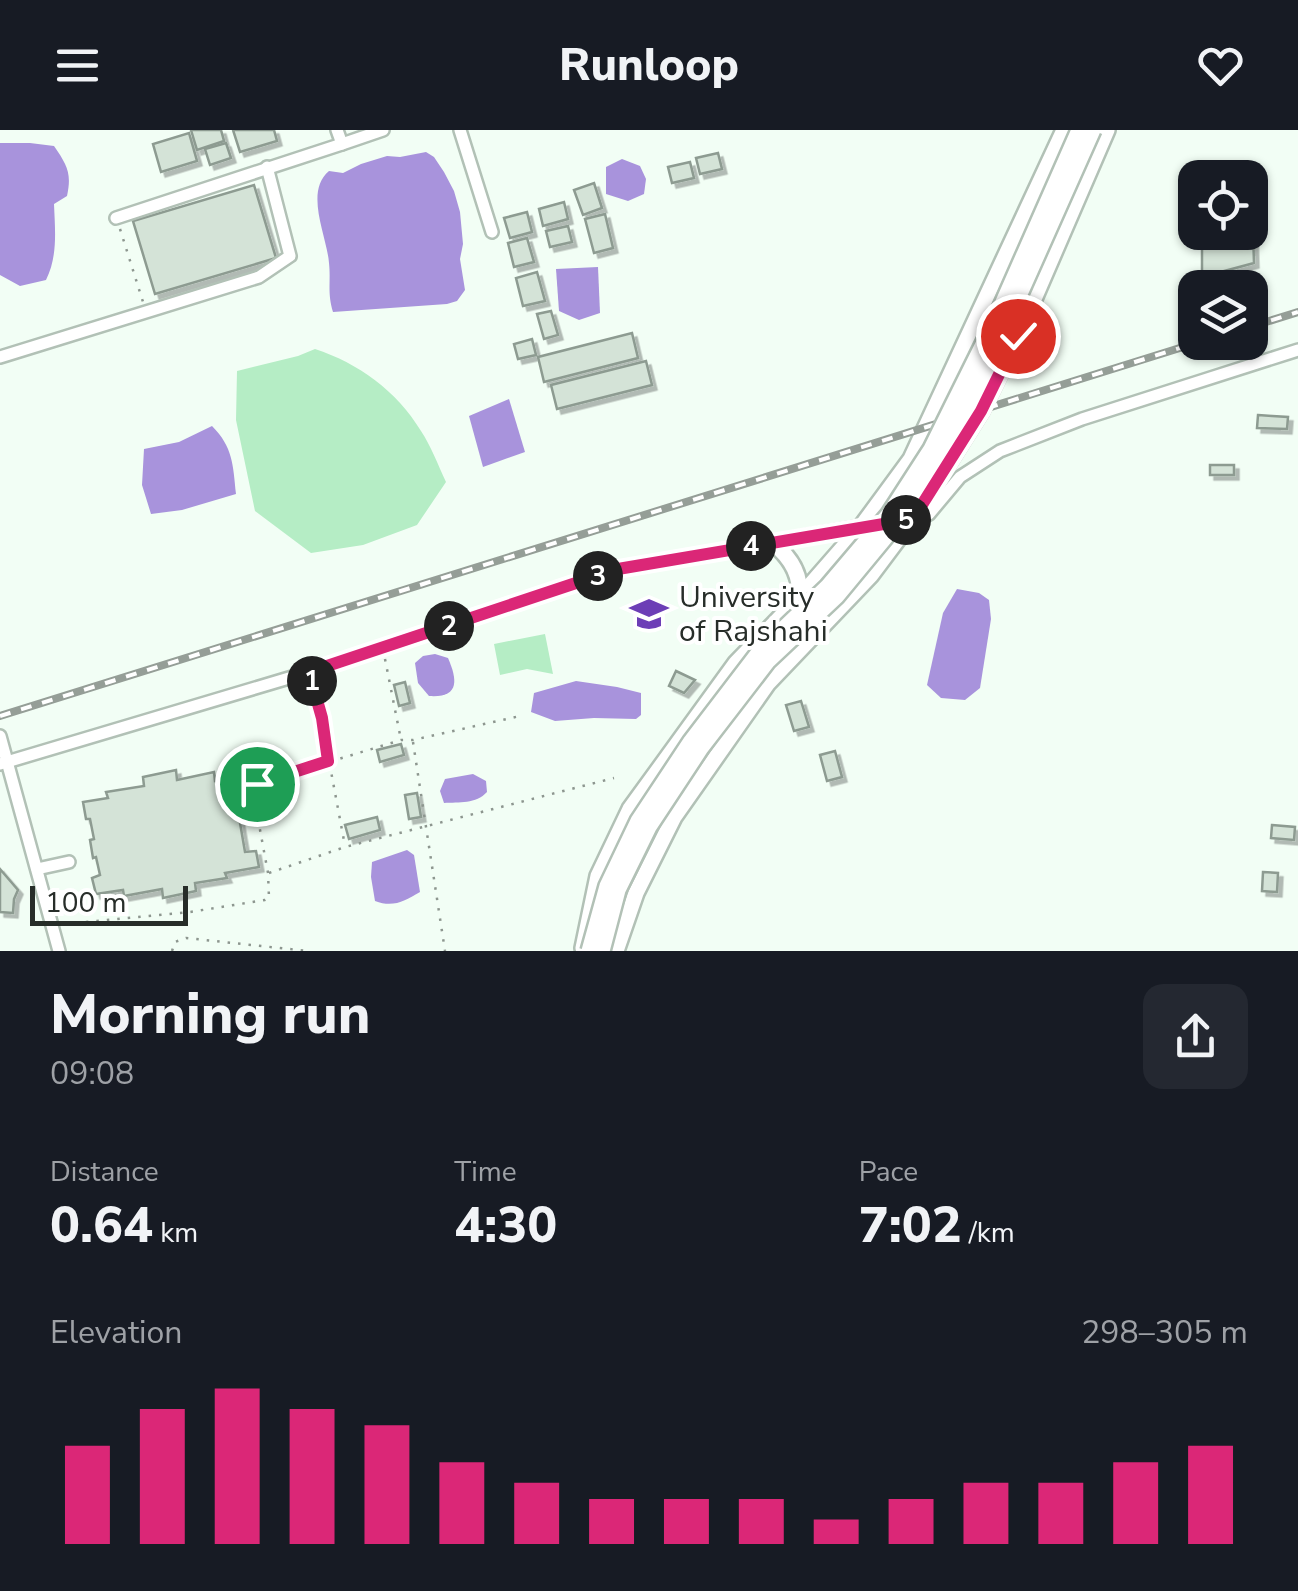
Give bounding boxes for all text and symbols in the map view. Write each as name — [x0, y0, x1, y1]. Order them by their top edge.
text: Runloop — [559, 35, 739, 96]
icon: menu — [50, 38, 105, 93]
icon: heart — [1193, 38, 1248, 93]
map controls — [1178, 160, 1268, 360]
button: locate — [1178, 160, 1268, 250]
button: layers — [1178, 270, 1268, 360]
pin — [976, 294, 1061, 379]
icon: check — [991, 309, 1046, 364]
pin: 5 — [881, 495, 931, 545]
text: 5 — [898, 501, 914, 539]
pin: 4 — [726, 521, 776, 571]
text: 4 — [743, 527, 759, 565]
pin: 3 — [573, 551, 623, 601]
text: 3 — [590, 557, 606, 595]
place label: University of Rajshahi — [679, 577, 828, 652]
school or university icon: University of Rajshahi — [628, 593, 670, 635]
pin: 2 — [424, 601, 474, 651]
text: 2 — [441, 607, 457, 645]
pin: 1 — [287, 656, 337, 706]
text: 1 — [304, 662, 320, 700]
pin — [215, 742, 300, 827]
icon: arrive — [230, 757, 285, 812]
scale bar — [30, 881, 188, 926]
text: 100 m — [45, 884, 127, 922]
text: Morning run — [50, 977, 370, 1052]
button: share — [1143, 984, 1248, 1089]
text: 09:08 — [50, 1052, 134, 1095]
text: Distance — [50, 1153, 159, 1191]
text: Time — [454, 1153, 517, 1191]
text: Pace — [859, 1153, 918, 1191]
text: 0.64 — [50, 1191, 153, 1260]
text: 4:30 — [454, 1191, 557, 1260]
text: 7:02 — [859, 1191, 962, 1260]
text: km — [153, 1214, 198, 1252]
text: /km — [962, 1214, 1015, 1252]
text: Elevation — [50, 1311, 183, 1354]
text: 298–305 m — [1081, 1311, 1248, 1354]

